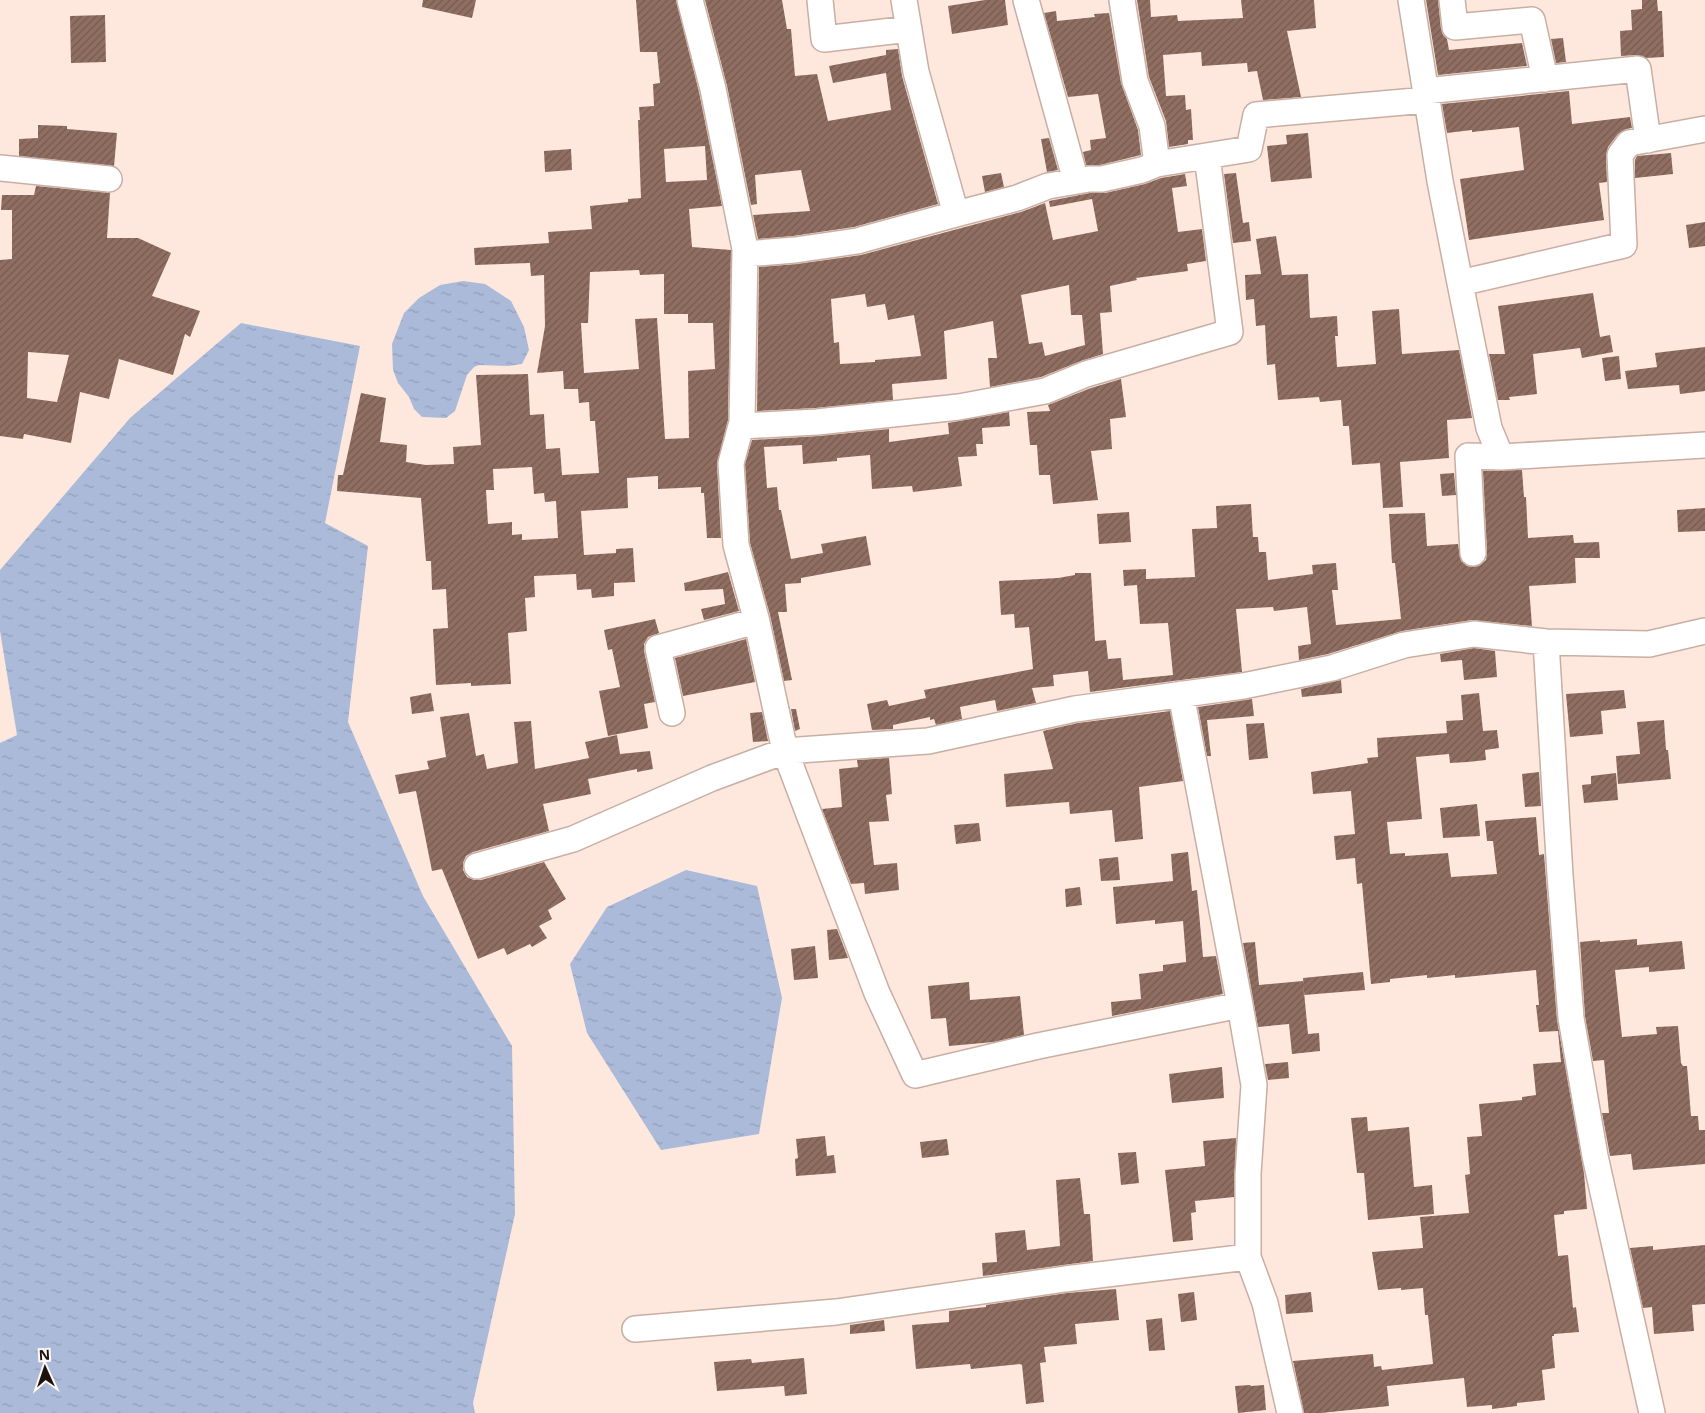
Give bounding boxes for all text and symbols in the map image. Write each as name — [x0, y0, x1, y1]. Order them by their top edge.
north arrow — [20, 1343, 70, 1393]
text: N — [38, 1345, 50, 1364]

